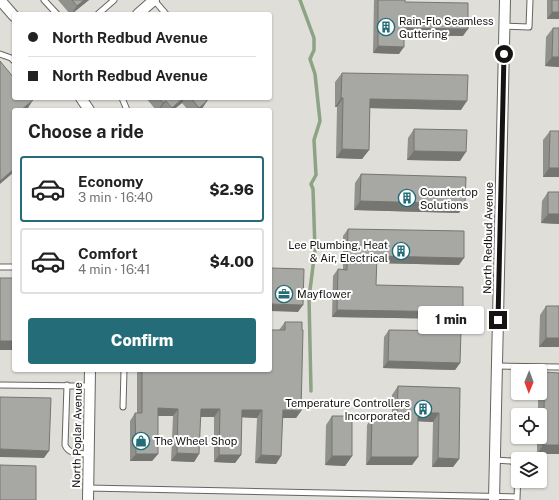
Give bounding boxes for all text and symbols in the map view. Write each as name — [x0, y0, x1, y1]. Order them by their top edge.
place label: Rain-Flo Seamless Guttering — [399, 15, 494, 40]
building icon: Rain-Flo Seamless Guttering — [376, 17, 396, 37]
text: North Redbud Avenue — [52, 29, 208, 46]
route start — [495, 45, 513, 63]
text: North Redbud Avenue — [52, 67, 208, 84]
text: Choose a ride — [28, 121, 144, 142]
icon: car — [30, 171, 66, 207]
text: Economy — [78, 173, 143, 190]
text: $2.96 — [209, 181, 254, 198]
street label: North Redbud Avenue — [481, 182, 495, 294]
place label: Countertop Solutions — [420, 186, 478, 211]
building icon: Countertop Solutions — [397, 188, 417, 208]
text: 3 min · 16:40 — [78, 190, 153, 205]
place label: Lee Plumbing, Heat & Air, Electrical — [288, 239, 388, 264]
building icon: Lee Plumbing, Heat & Air, Electrical — [391, 241, 411, 261]
icon: car — [30, 243, 66, 279]
text: Comfort — [78, 245, 138, 262]
text: $4.00 — [209, 253, 254, 270]
text: 4 min · 16:41 — [78, 262, 150, 277]
office icon: Mayflower — [274, 284, 294, 304]
place label: Mayflower — [297, 288, 351, 300]
callout: 1 min — [418, 306, 484, 334]
route end — [489, 311, 507, 329]
text: 1 min — [435, 312, 467, 327]
button: Confirm — [28, 318, 256, 364]
north arrow — [511, 364, 547, 400]
map controls — [511, 364, 547, 488]
street label: North Poplar Avenue — [70, 382, 84, 488]
place label: Temperature Controllers Incorporated — [285, 397, 410, 422]
building icon: Temperature Controllers Incorporated — [413, 399, 433, 419]
button: locate — [511, 408, 547, 444]
shop icon: The Wheel Shop — [131, 431, 151, 451]
place label: The Wheel Shop — [154, 435, 238, 447]
button: layers — [511, 452, 547, 488]

